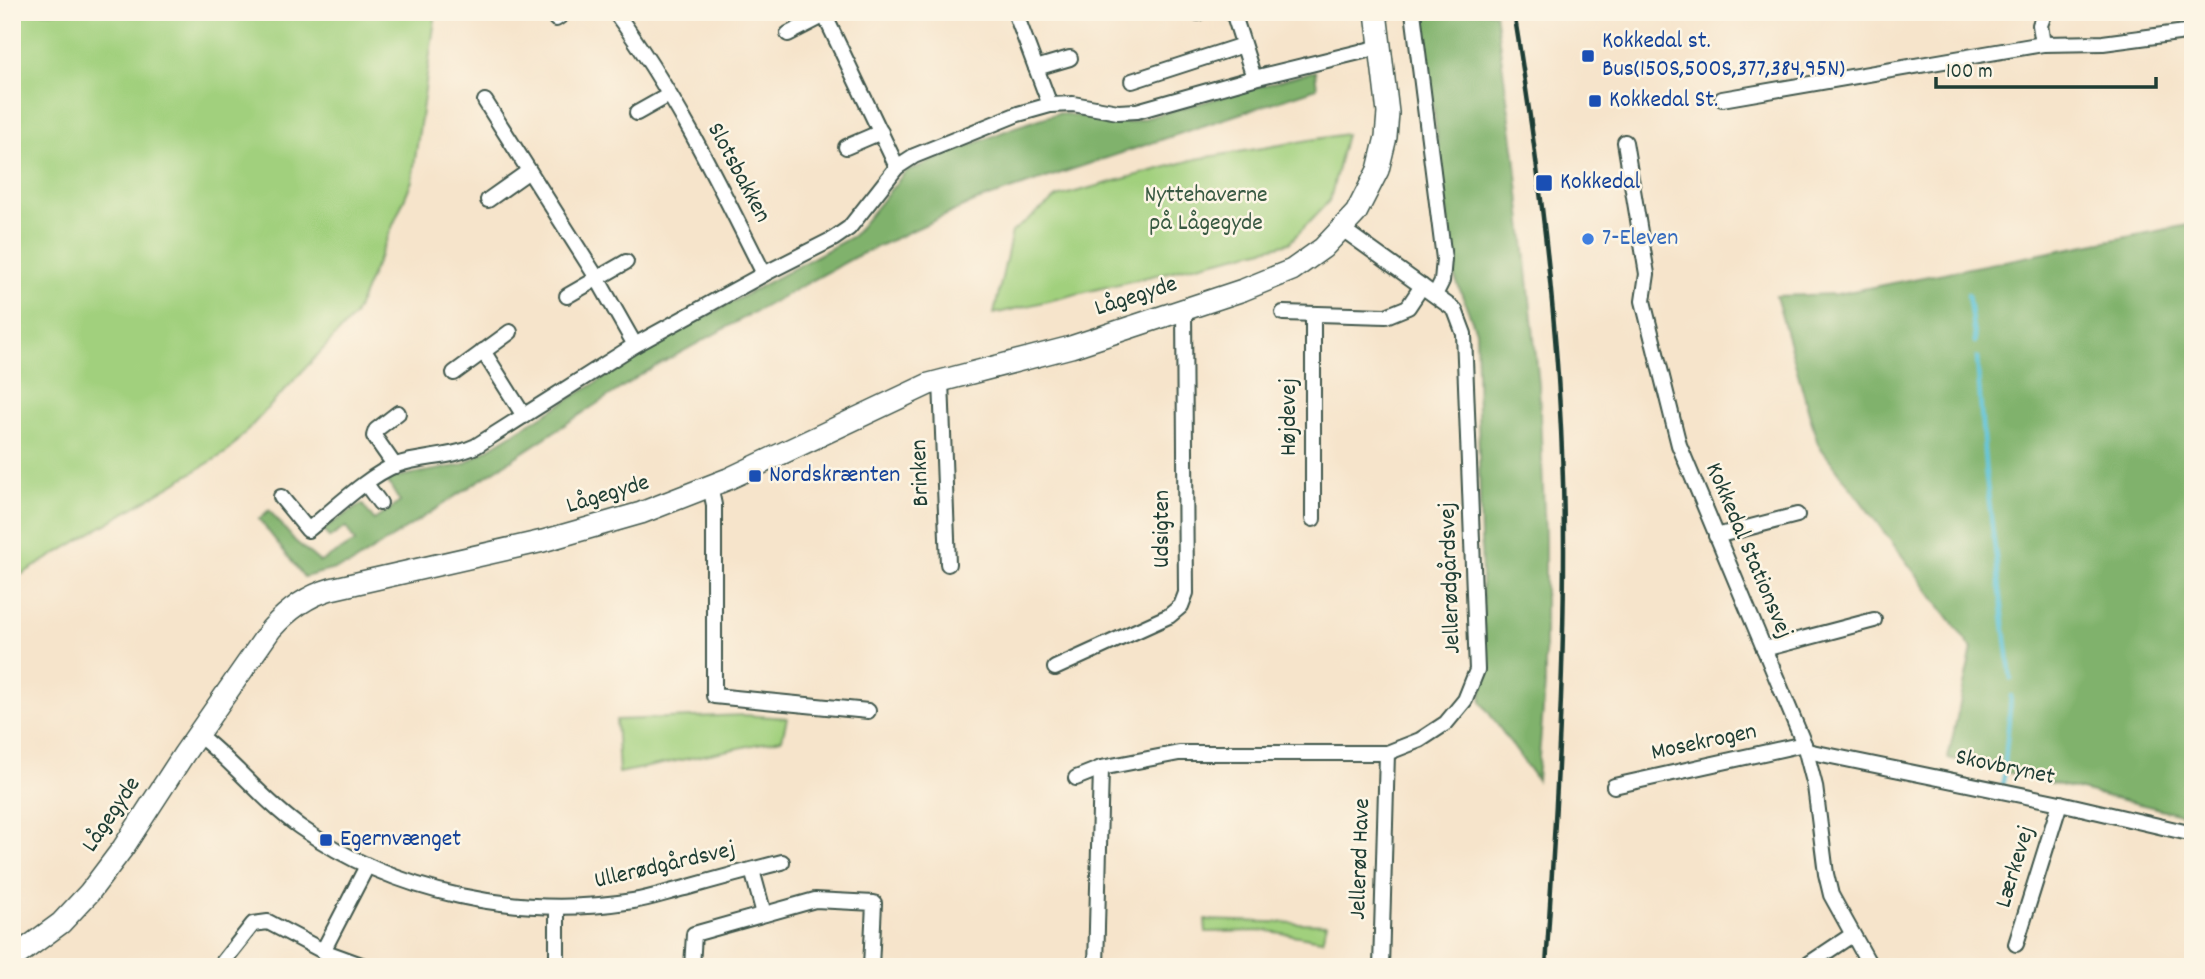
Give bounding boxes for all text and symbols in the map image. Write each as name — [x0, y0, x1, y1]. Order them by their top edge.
place label: Kokkedal st. Bus(150S,500S,377,384,95N) — [1602, 25, 1845, 87]
scale bar — [1936, 46, 2156, 90]
marker: Kokkedal st. Bus(150S,500S,377,384,95N) — [1580, 48, 1596, 64]
text: 100 m — [1946, 58, 1993, 88]
place label: Kokkedal St. — [1609, 84, 1718, 118]
marker: Kokkedal St. — [1587, 93, 1603, 109]
street label: Slotsbakken — [697, 117, 779, 229]
place label: Kokkedal — [1560, 166, 1641, 200]
marker: Kokkedal — [1534, 173, 1554, 193]
park label: Nyttehaverne på Lågegyde — [1144, 179, 1268, 241]
place label: 7-Eleven — [1602, 222, 1678, 256]
marker: 7-Eleven — [1580, 231, 1596, 247]
street label: Lågegyde — [1090, 268, 1182, 326]
street label: Højdevej — [1273, 378, 1307, 456]
street label: Brinken — [903, 439, 939, 507]
street label: Kokkedal Stationsvej — [1696, 458, 1800, 644]
place label: Nordskrænten — [769, 459, 900, 493]
street label: Lågegyde — [562, 466, 654, 524]
marker: Nordskrænten — [747, 468, 763, 484]
street label: Udsigten — [1146, 490, 1180, 568]
street label: Jellerødgårdsvej — [1431, 502, 1471, 654]
street label: Mosekrogen — [1648, 715, 1760, 771]
street label: Skovbrynet — [1952, 741, 2058, 795]
street label: Lågegyde — [74, 770, 150, 860]
street label: Jellerød Have — [1342, 798, 1380, 920]
street label: Lærkevej — [1987, 822, 2045, 912]
place label: Egernvænget — [340, 823, 461, 857]
marker: Egernvænget — [318, 832, 334, 848]
street label: Ullerødgårdsvej — [591, 833, 739, 899]

